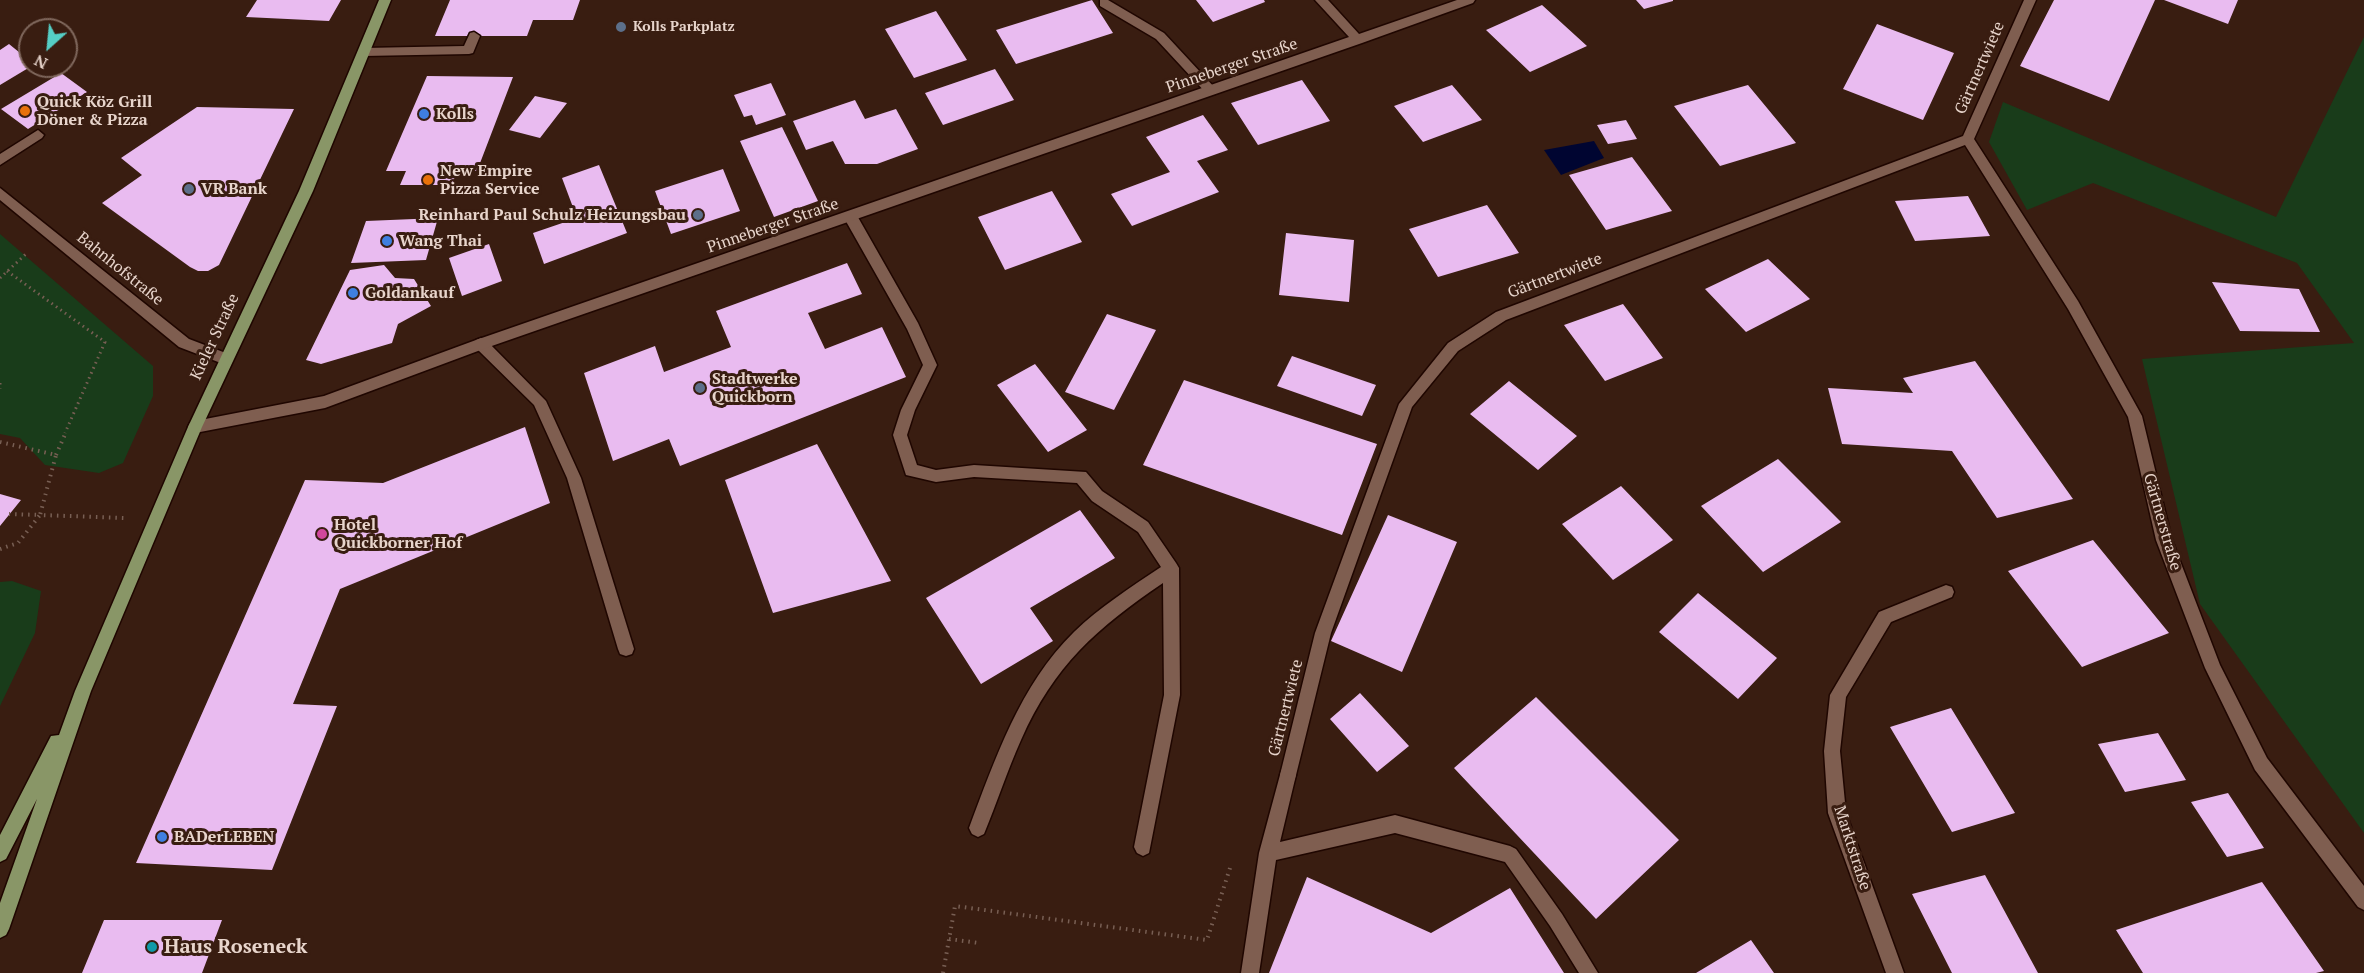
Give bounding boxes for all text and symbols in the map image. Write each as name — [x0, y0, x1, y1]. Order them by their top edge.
north arrow — [18, 18, 78, 78]
place label: Kolls Parkplatz — [633, 19, 735, 35]
street label: Gärtnertwiete — [1951, 19, 2009, 117]
marker: Kolls Parkplatz — [614, 20, 628, 34]
street label: Pinneberger Straße — [1164, 34, 1300, 98]
text: N — [30, 50, 51, 75]
place label: Quick Köz Grill Döner & Pizza — [37, 92, 152, 130]
marker: Quick Köz Grill Döner & Pizza — [18, 104, 32, 118]
place label: Kolls — [436, 104, 474, 124]
marker: Kolls — [417, 107, 431, 121]
place label: New Empire Pizza Service — [440, 161, 540, 199]
marker: New Empire Pizza Service — [421, 173, 435, 187]
place label: VR Bank — [201, 179, 267, 199]
marker: VR Bank — [182, 182, 196, 196]
street label: Pinneberger Straße — [705, 194, 841, 258]
place label: Reinhard Paul Schulz Heizungsbau — [418, 205, 686, 225]
marker: Reinhard Paul Schulz Heizungsbau — [691, 208, 705, 222]
street label: Bahnhofstraße — [73, 228, 167, 310]
place label: Wang Thai — [399, 231, 482, 251]
marker: Wang Thai — [380, 234, 394, 248]
street label: Gärtnertwiete — [1505, 249, 1605, 303]
place label: Goldankauf — [365, 283, 454, 303]
marker: Goldankauf — [346, 286, 360, 300]
street label: Kieler Straße — [187, 291, 243, 383]
place label: Stadtwerke Quickborn — [712, 369, 798, 407]
marker: Stadtwerke Quickborn — [693, 381, 707, 395]
street label: Gärtnerstraße — [2139, 471, 2185, 573]
place label: Hotel Quickborner Hof — [334, 515, 462, 553]
marker: Hotel Quickborner Hof — [315, 527, 329, 541]
street label: Gärtnertwiete — [1265, 658, 1307, 758]
street label: Marktstraße — [1829, 803, 1875, 893]
place label: BADerLEBEN — [174, 827, 274, 847]
marker: BADerLEBEN — [155, 830, 169, 844]
place label: Haus Roseneck — [164, 935, 307, 959]
marker: Haus Roseneck — [145, 940, 159, 954]

